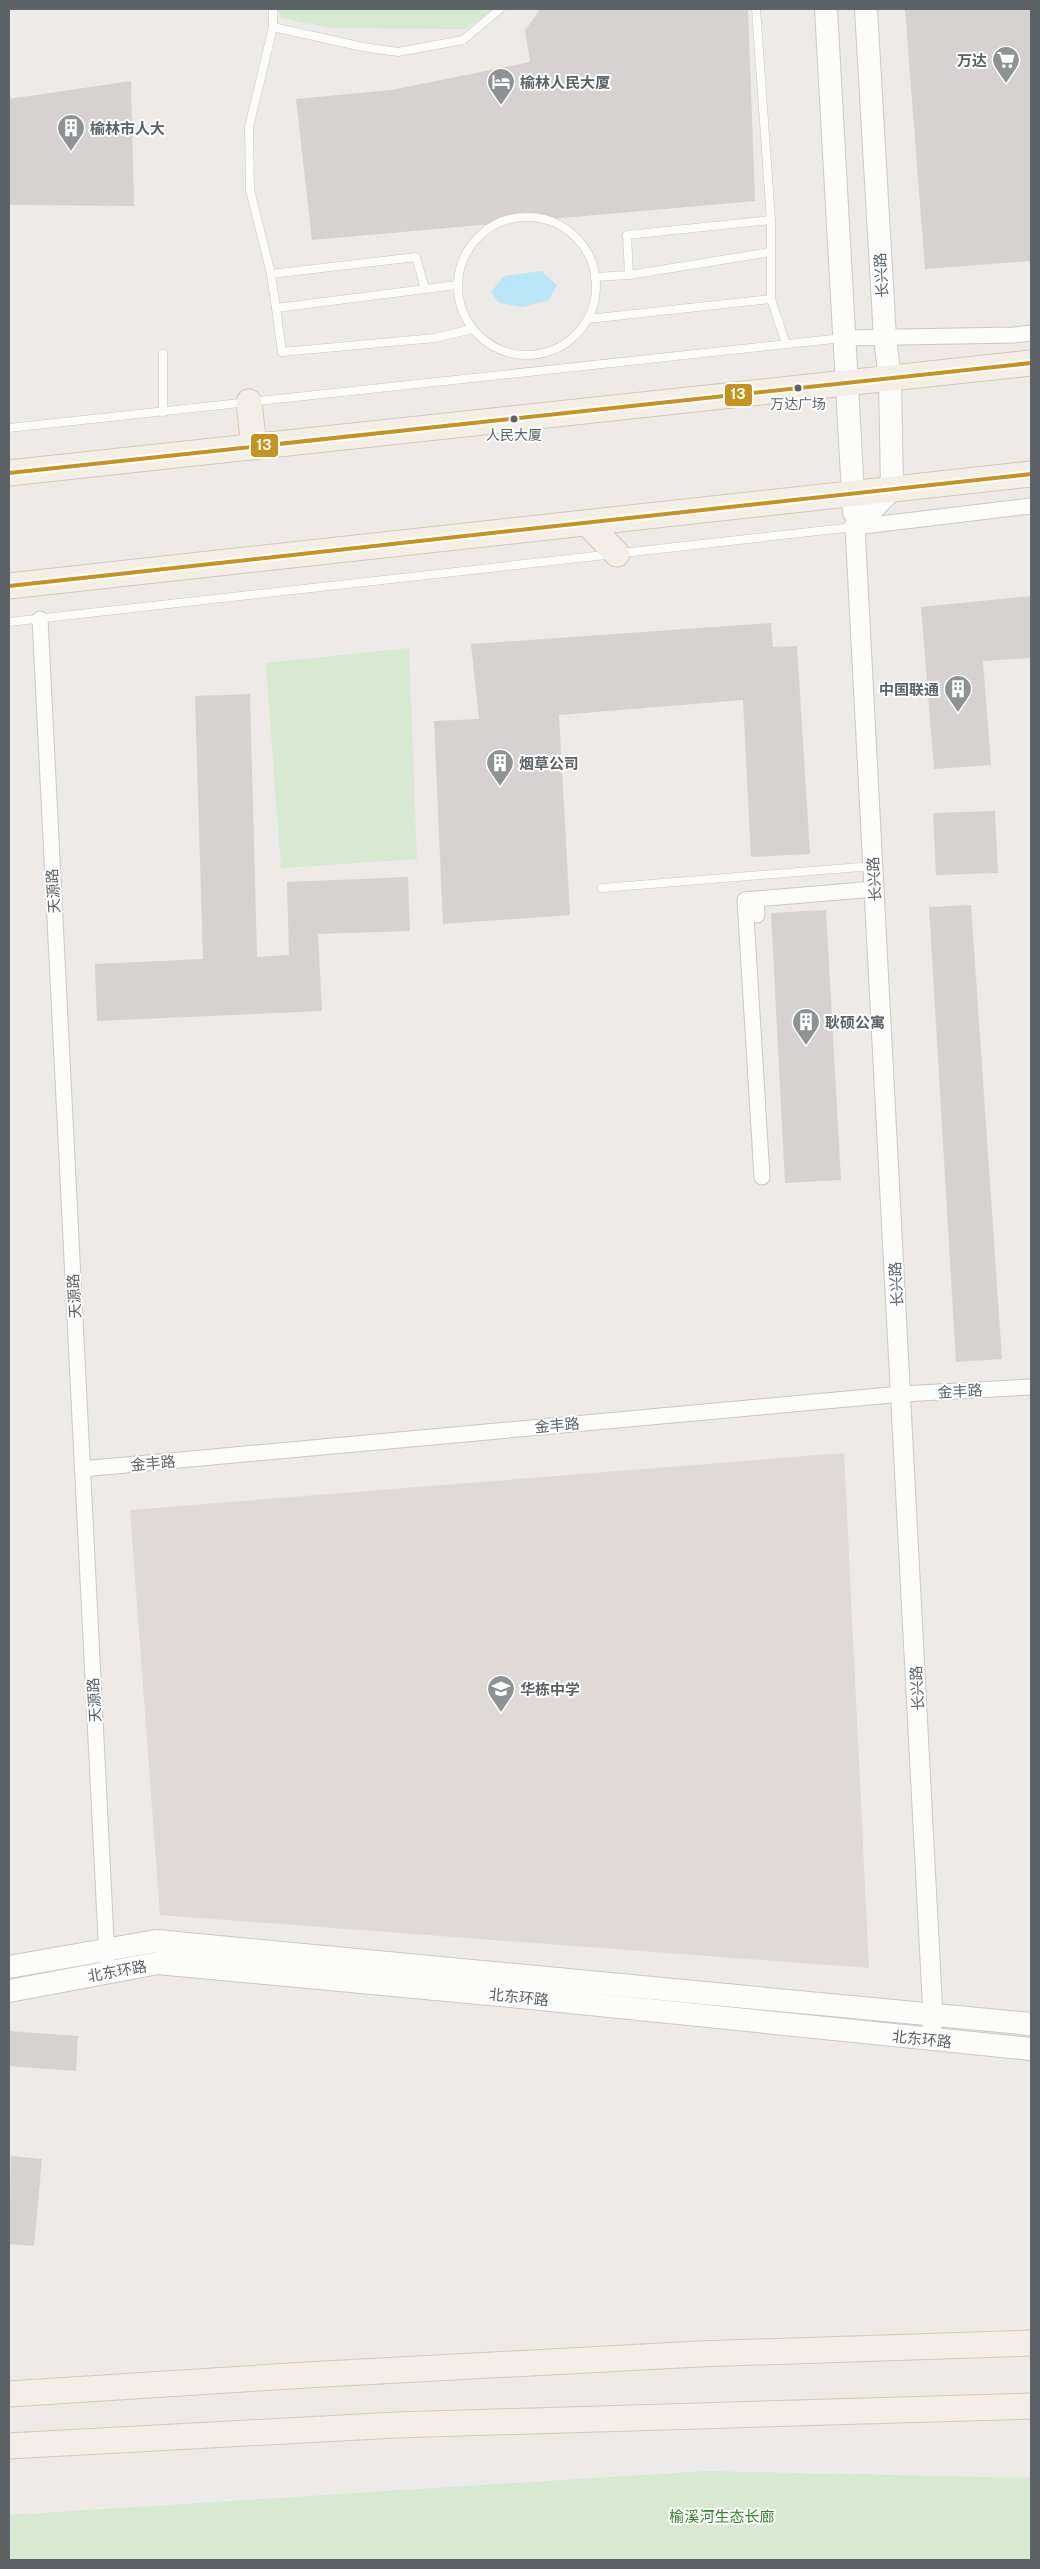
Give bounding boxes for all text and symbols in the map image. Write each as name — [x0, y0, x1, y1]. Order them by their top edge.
supermarket icon: 万达 — [991, 45, 1021, 84]
place label: 万达 — [957, 52, 987, 69]
hotel icon: 榆林人民大厦 — [486, 67, 516, 106]
place label: 榆林人民大厦 — [520, 74, 610, 91]
building icon: 榆林市人大 — [56, 113, 86, 152]
place label: 榆林市人大 — [90, 120, 165, 137]
street label: 长兴路 — [871, 252, 891, 298]
line badge: 13 — [724, 383, 753, 407]
marker: 万达广场 — [793, 383, 803, 393]
text: 13 — [730, 386, 746, 402]
place label: 万达广场 — [770, 396, 826, 412]
marker: 人民大厦 — [509, 414, 519, 424]
place label: 人民大厦 — [486, 427, 542, 443]
line badge: 13 — [250, 433, 279, 458]
text: 13 — [256, 437, 272, 453]
building icon: 中国联通 — [943, 674, 973, 713]
place label: 中国联通 — [879, 681, 939, 698]
building icon: 烟草公司 — [485, 748, 515, 787]
place label: 烟草公司 — [519, 755, 579, 772]
street label: 长兴路 — [864, 856, 884, 902]
street label: 天源路 — [43, 868, 63, 914]
building icon: 耿硕公寓 — [791, 1007, 821, 1046]
place label: 耿硕公寓 — [825, 1014, 885, 1031]
street label: 长兴路 — [886, 1261, 906, 1307]
street label: 天源路 — [64, 1273, 84, 1319]
street label: 金丰路 — [937, 1381, 983, 1401]
street label: 金丰路 — [534, 1415, 580, 1435]
street label: 金丰路 — [130, 1453, 176, 1473]
street label: 长兴路 — [907, 1665, 927, 1711]
school or university icon: 华栋中学 — [486, 1674, 516, 1713]
street label: 天源路 — [84, 1677, 104, 1723]
place label: 华栋中学 — [520, 1681, 580, 1698]
street label: 北东环路 — [86, 1957, 148, 1985]
street label: 北东环路 — [488, 1985, 550, 2009]
street label: 北东环路 — [891, 2027, 953, 2051]
park label: 榆溪河生态长廊 — [669, 2508, 775, 2525]

